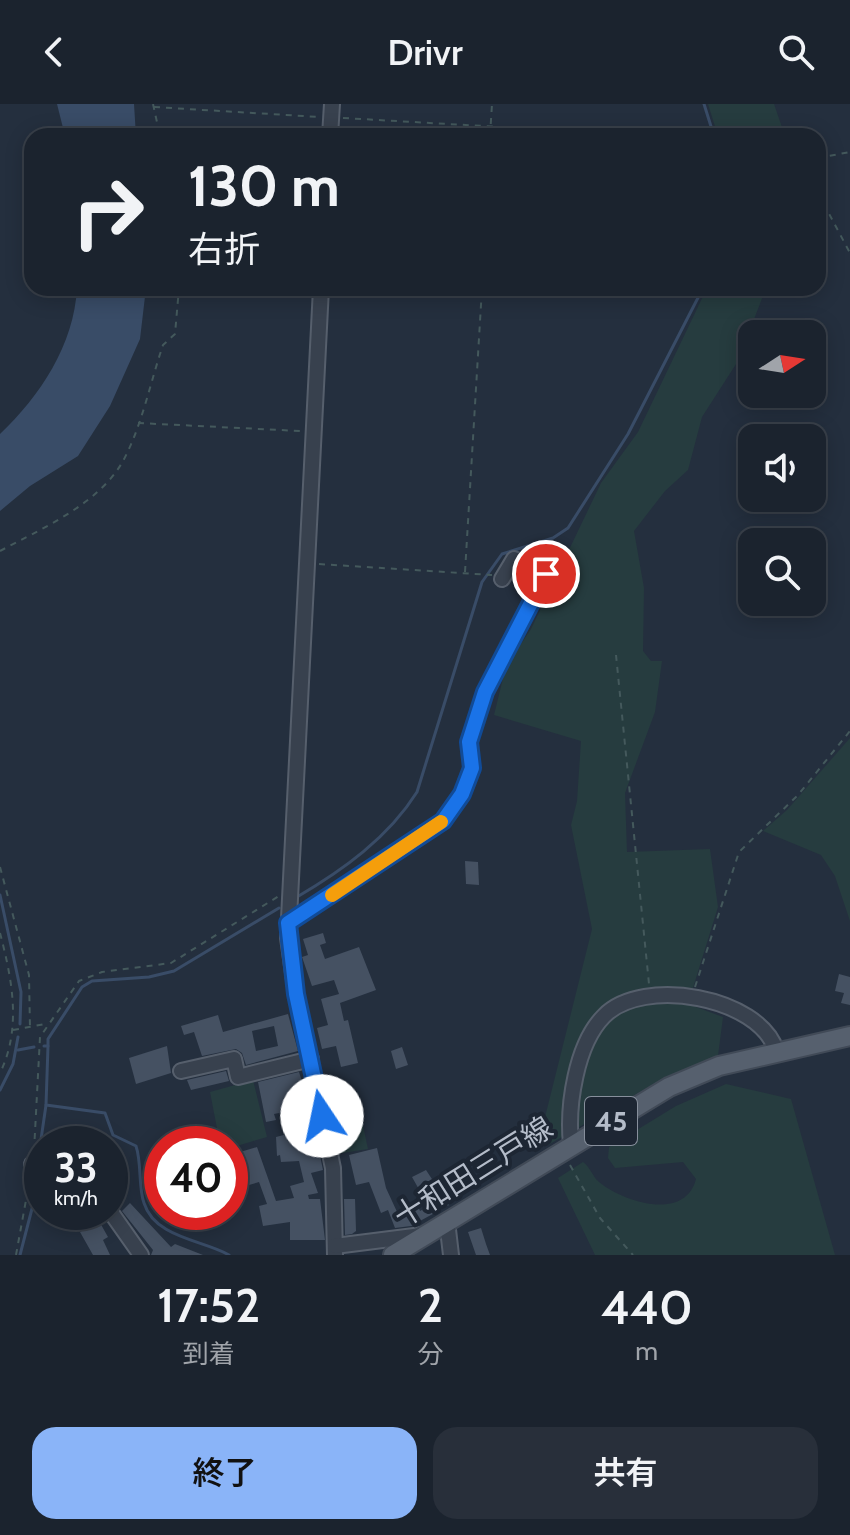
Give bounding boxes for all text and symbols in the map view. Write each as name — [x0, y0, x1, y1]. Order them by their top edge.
icon: back — [32, 30, 76, 74]
text: Drivr — [387, 30, 463, 74]
icon: search — [774, 30, 818, 74]
text: 130 m — [188, 152, 340, 220]
icon: right — [56, 160, 160, 264]
text: 右折 — [188, 227, 260, 271]
north arrow — [738, 320, 826, 408]
map controls — [738, 320, 826, 616]
button: sound — [738, 424, 826, 512]
button: search — [738, 528, 826, 616]
pin — [512, 540, 580, 608]
icon: arrive — [524, 552, 568, 596]
position arrow — [280, 1074, 364, 1158]
road number: 45 — [585, 1097, 637, 1145]
street label: 十和田三戸線 — [387, 1109, 559, 1235]
speed limit sign: 40 — [144, 1126, 248, 1230]
text: 33 — [54, 1143, 98, 1192]
text: km/h — [54, 1186, 98, 1210]
text: 17:52 — [157, 1276, 260, 1334]
text: 2 — [418, 1276, 443, 1334]
text: 440 — [601, 1278, 693, 1336]
text: m — [635, 1335, 658, 1367]
text: 到着 — [183, 1338, 235, 1370]
text: 分 — [417, 1338, 444, 1370]
button: 終了 — [32, 1427, 417, 1519]
button: 共有 — [433, 1427, 818, 1519]

